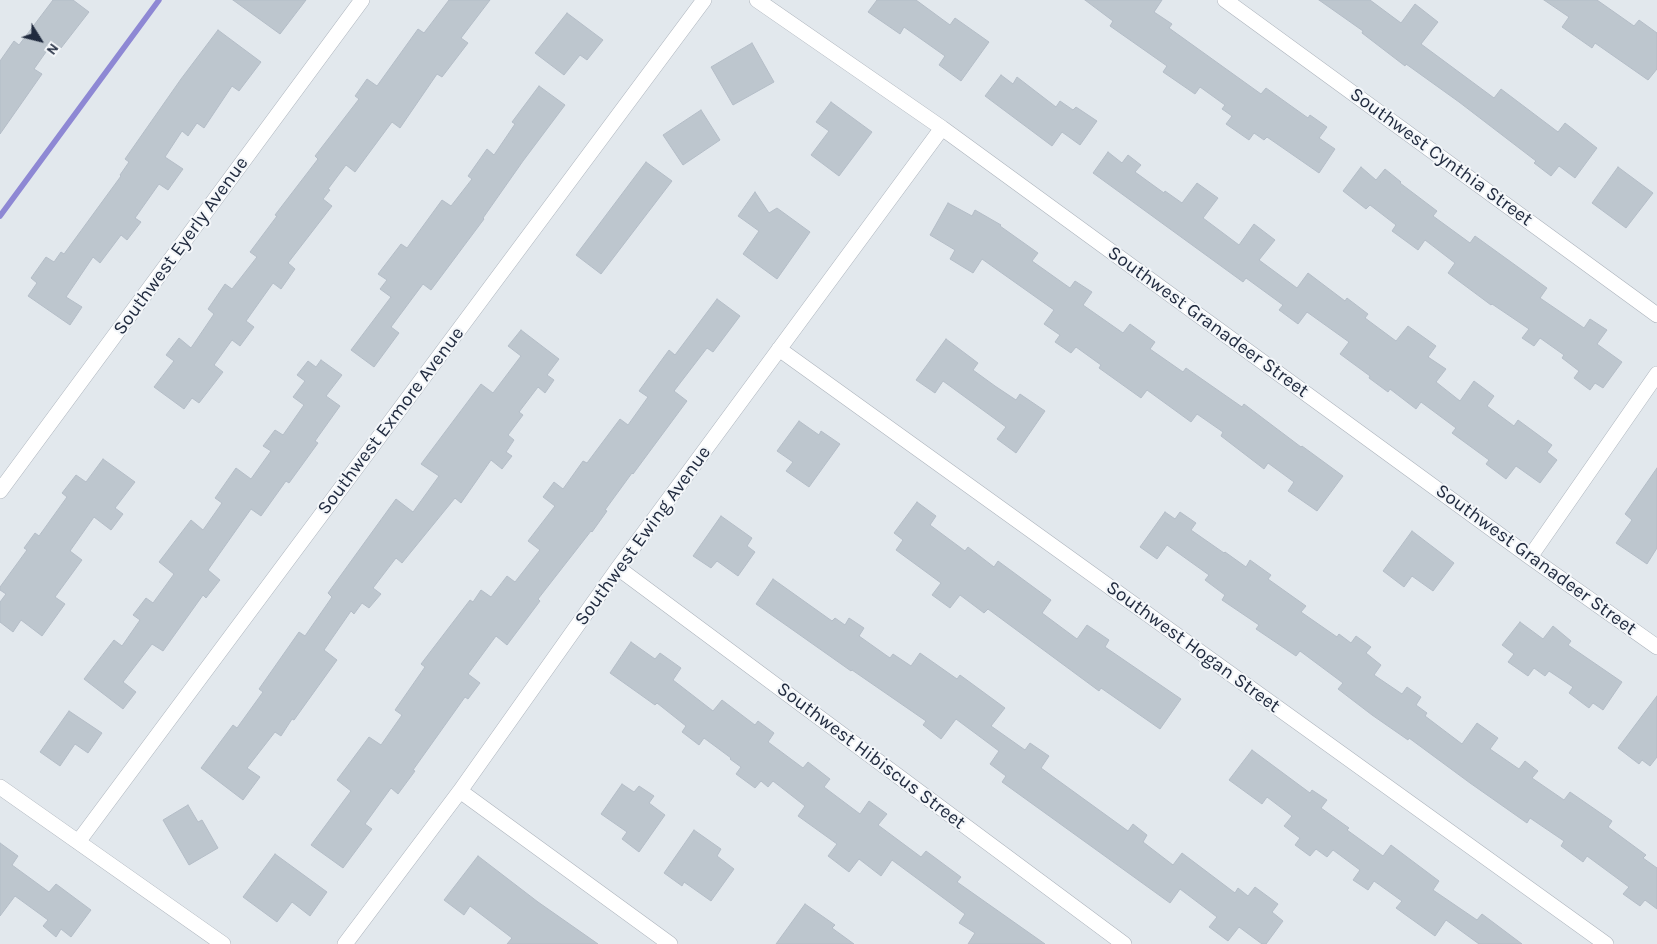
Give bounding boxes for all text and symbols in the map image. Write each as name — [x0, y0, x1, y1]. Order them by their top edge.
north arrow — [15, 15, 65, 65]
text: N — [43, 40, 62, 58]
street label: Southwest Cynthia Street — [1345, 83, 1537, 231]
street label: Southwest Eyerly Avenue — [109, 153, 253, 339]
street label: Southwest Granadeer Street — [1103, 241, 1313, 403]
street label: Southwest Exmore Avenue — [313, 323, 469, 519]
street label: Southwest Ewing Avenue — [570, 442, 716, 630]
street label: Southwest Granadeer Street — [1431, 479, 1641, 641]
street label: Southwest Hogan Street — [1102, 576, 1284, 718]
street label: Southwest Hibiscus Street — [772, 678, 970, 834]

